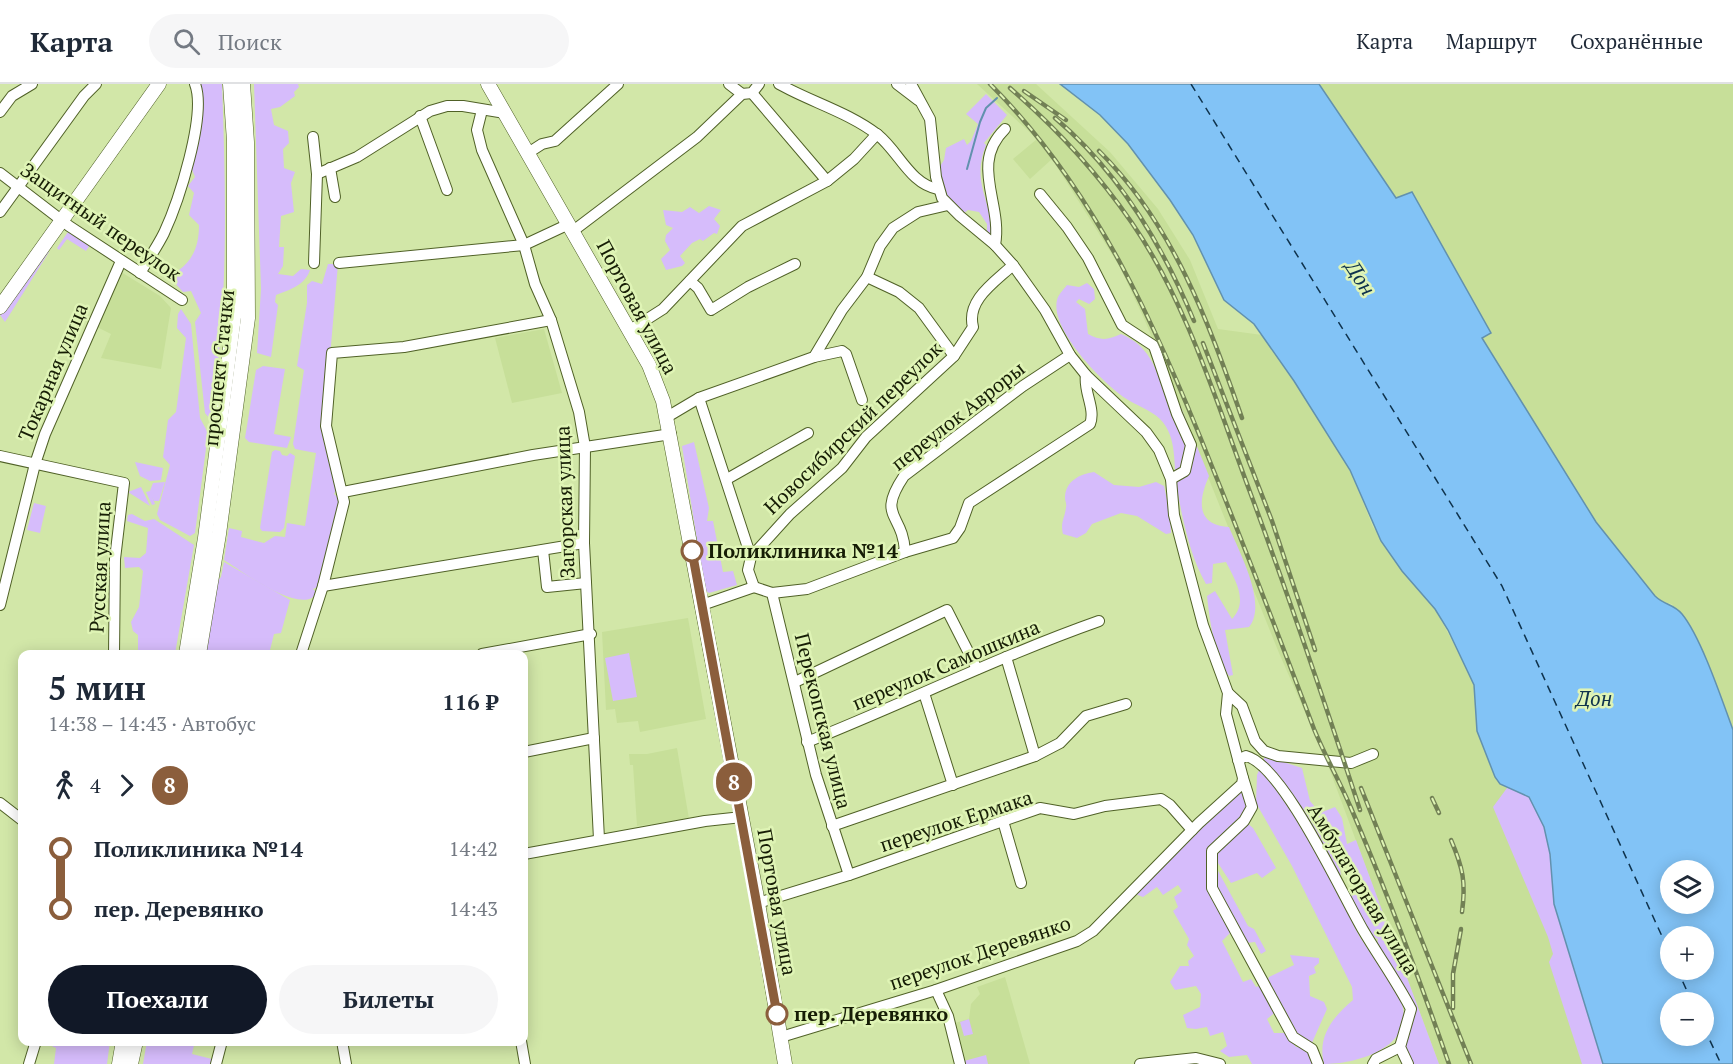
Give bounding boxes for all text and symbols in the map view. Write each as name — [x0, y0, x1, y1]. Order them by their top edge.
search box — [149, 14, 569, 68]
text: Карта — [30, 23, 113, 60]
icon: search — [170, 25, 203, 58]
text: Поиск — [218, 27, 282, 56]
text: Карта — [1356, 27, 1413, 55]
text: Маршрут — [1446, 27, 1537, 55]
text: Сохранённые — [1570, 27, 1703, 55]
street label: Защитный переулок — [16, 156, 187, 287]
street label: Портовая улица — [591, 235, 684, 379]
water label: Дон — [1338, 253, 1383, 300]
street label: проспект Стачки — [197, 288, 240, 448]
street label: Токарная улица — [11, 299, 94, 445]
street label: Новосибирский переулок — [758, 335, 948, 520]
street label: переулок Авроры — [885, 355, 1030, 476]
street label: Загорская улица — [548, 425, 581, 579]
street label: Русская улица — [83, 501, 116, 633]
place label: Поликлиника №14 — [708, 537, 899, 564]
marker: Поликлиника №14 — [681, 540, 703, 562]
street label: переулок Самошкина — [848, 613, 1044, 716]
street label: Перекопская улица — [789, 630, 858, 812]
text: 5 мин — [48, 666, 146, 709]
water label: Дон — [1574, 684, 1612, 712]
text: 116 ₽ — [442, 687, 498, 716]
text: 14:38 – 14:43 · Автобус — [48, 710, 256, 737]
line badge: 8 — [714, 762, 754, 802]
text: 8 — [728, 768, 740, 796]
icon: walk — [48, 769, 81, 802]
icon: forward — [110, 769, 143, 802]
text: 8 — [164, 771, 176, 799]
text: 4 — [90, 772, 101, 799]
street label: переулок Ермака — [876, 783, 1036, 858]
street label: Амбулаторная улица — [1302, 798, 1425, 979]
street label: Портовая улица — [751, 826, 804, 977]
text: Поликлиника №14 — [94, 834, 303, 863]
text: 14:42 — [449, 835, 498, 862]
map controls — [1660, 860, 1714, 1046]
button: layers — [1660, 860, 1714, 914]
text: пер. Деревянко — [94, 894, 264, 923]
text: 14:43 — [449, 895, 498, 922]
street label: переулок Деревянко — [885, 909, 1074, 996]
button: + — [1660, 926, 1714, 980]
button: Поехали — [48, 965, 267, 1034]
button: Билеты — [279, 965, 498, 1034]
button: − — [1660, 992, 1714, 1046]
place label: пер. Деревянко — [794, 1000, 948, 1027]
marker: пер. Деревянко — [766, 1003, 788, 1025]

